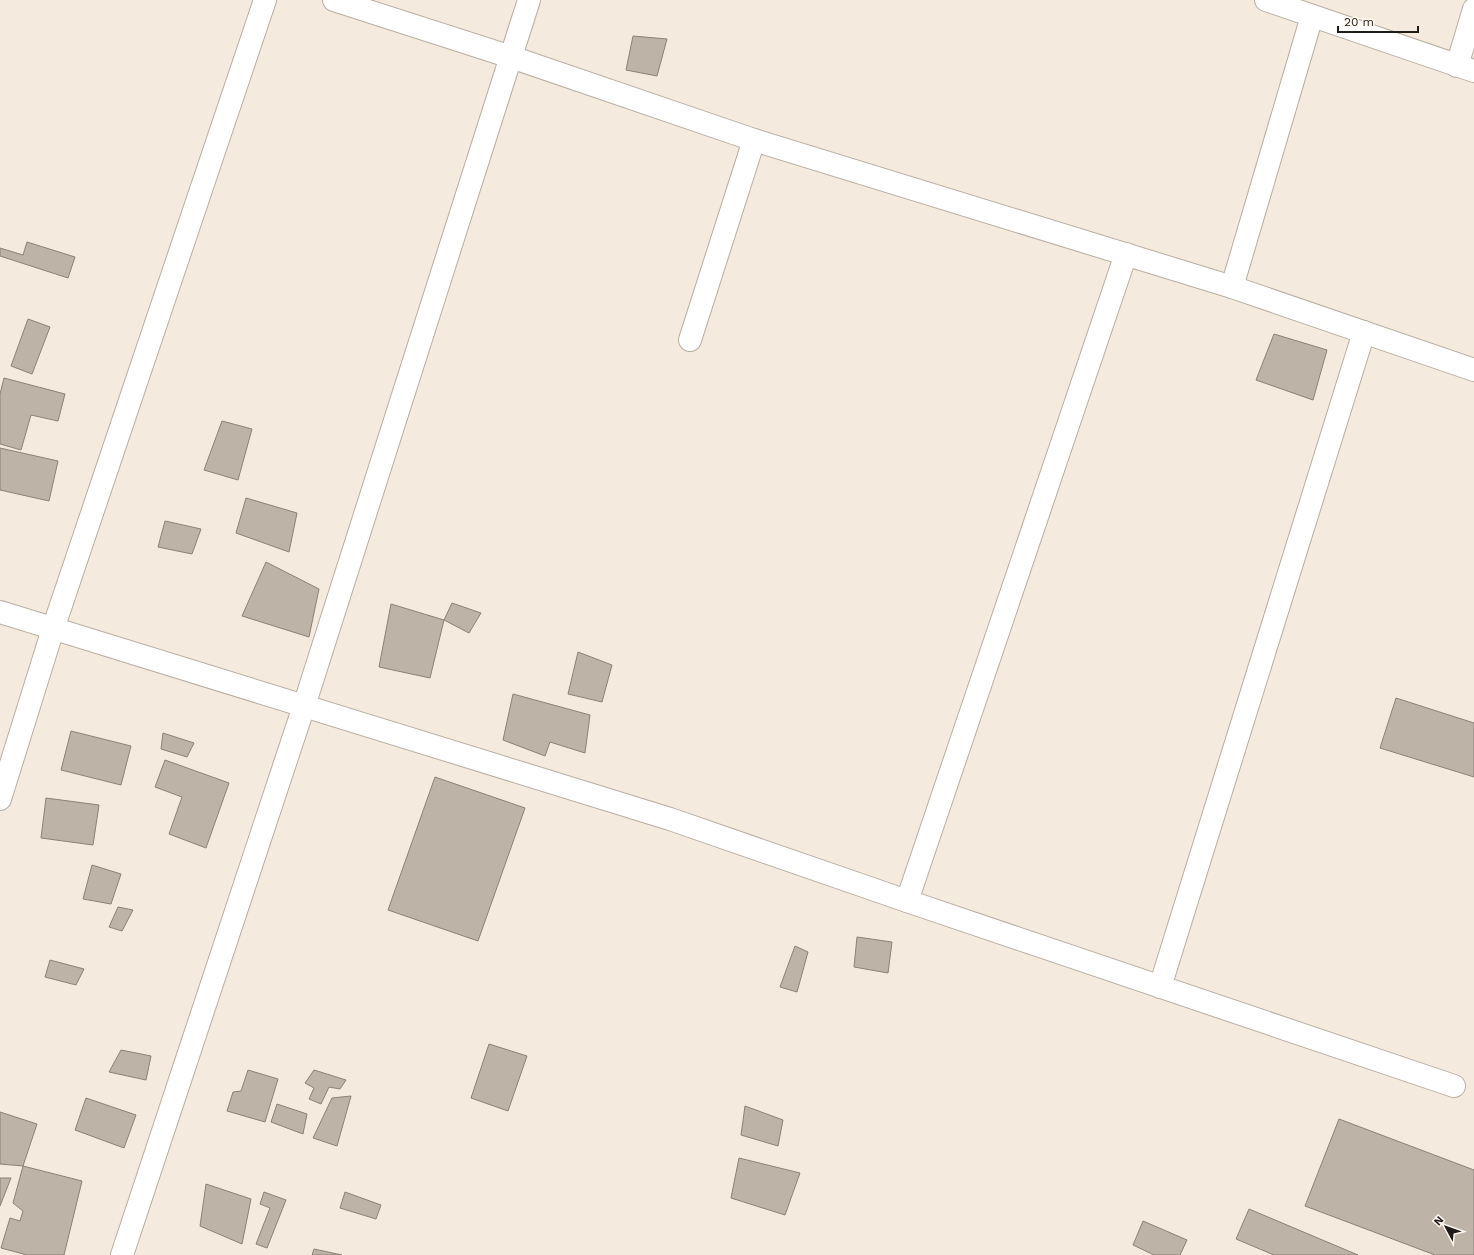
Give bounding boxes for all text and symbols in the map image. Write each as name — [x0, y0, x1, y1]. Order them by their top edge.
scale bar — [1338, 8, 1418, 34]
text: 20 m — [1344, 15, 1374, 29]
north arrow — [1426, 1207, 1466, 1247]
text: N — [1431, 1213, 1446, 1228]

